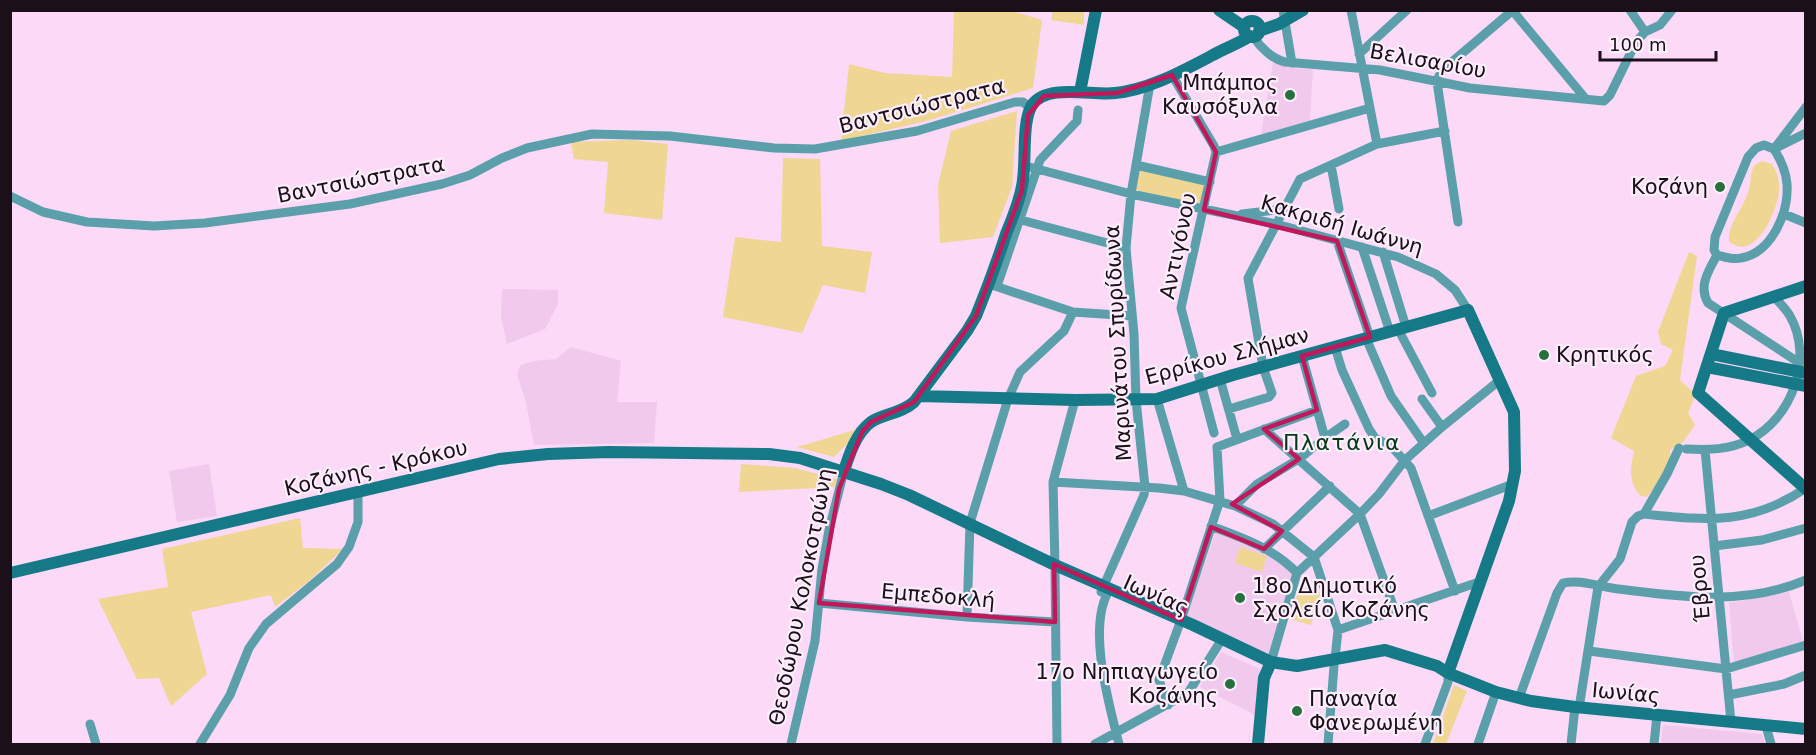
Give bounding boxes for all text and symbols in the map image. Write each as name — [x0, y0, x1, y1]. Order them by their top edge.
scale bar — [1600, 24, 1716, 62]
text: 100 m — [1609, 34, 1667, 55]
street label: Βελισαρίου — [1368, 39, 1488, 83]
place label: Μπάμπος Καυσόξυλα — [1162, 71, 1278, 119]
street label: Βαντσιώστρατα — [837, 74, 1007, 138]
marker: Μπάμπος Καυσόξυλα — [1283, 88, 1297, 102]
street label: Βαντσιώστρατα — [275, 152, 447, 208]
place label: Κοζάνη — [1631, 175, 1708, 199]
marker: Κοζάνη — [1713, 180, 1727, 194]
street label: Κακριδή Ιωάννη — [1258, 190, 1426, 260]
street label: Αντιγόνου — [1155, 191, 1201, 301]
street label: Μαρινάτου Σπυρίδωνα — [1100, 224, 1136, 462]
street label: Ερρίκου Σλήμαν — [1142, 323, 1312, 389]
place label: Κρητικός — [1556, 343, 1654, 367]
marker: Κρητικός — [1537, 348, 1551, 362]
district label: Πλατάνια — [1283, 430, 1401, 455]
street label: Κοζάνης - Κρόκου — [282, 435, 470, 501]
street label: Θεοδώρου Κολοκοτρώνη — [764, 466, 838, 728]
street label: Έβρου — [1685, 553, 1715, 624]
street label: Ιωνίας — [1120, 570, 1192, 620]
place label: 18ο Δημοτικό Σχολείο Κοζάνης — [1252, 574, 1430, 622]
street label: Εμπεδοκλή — [880, 579, 996, 613]
marker: 18ο Δημοτικό Σχολείο Κοζάνης — [1233, 591, 1247, 605]
place label: 17ο Νηπιαγωγείο Κοζάνης — [1035, 660, 1218, 708]
marker: 17ο Νηπιαγωγείο Κοζάνης — [1223, 677, 1237, 691]
street label: Ιωνίας — [1591, 678, 1661, 708]
place label: Παναγία Φανερωμένη — [1309, 687, 1443, 735]
marker: Παναγία Φανερωμένη — [1290, 704, 1304, 718]

